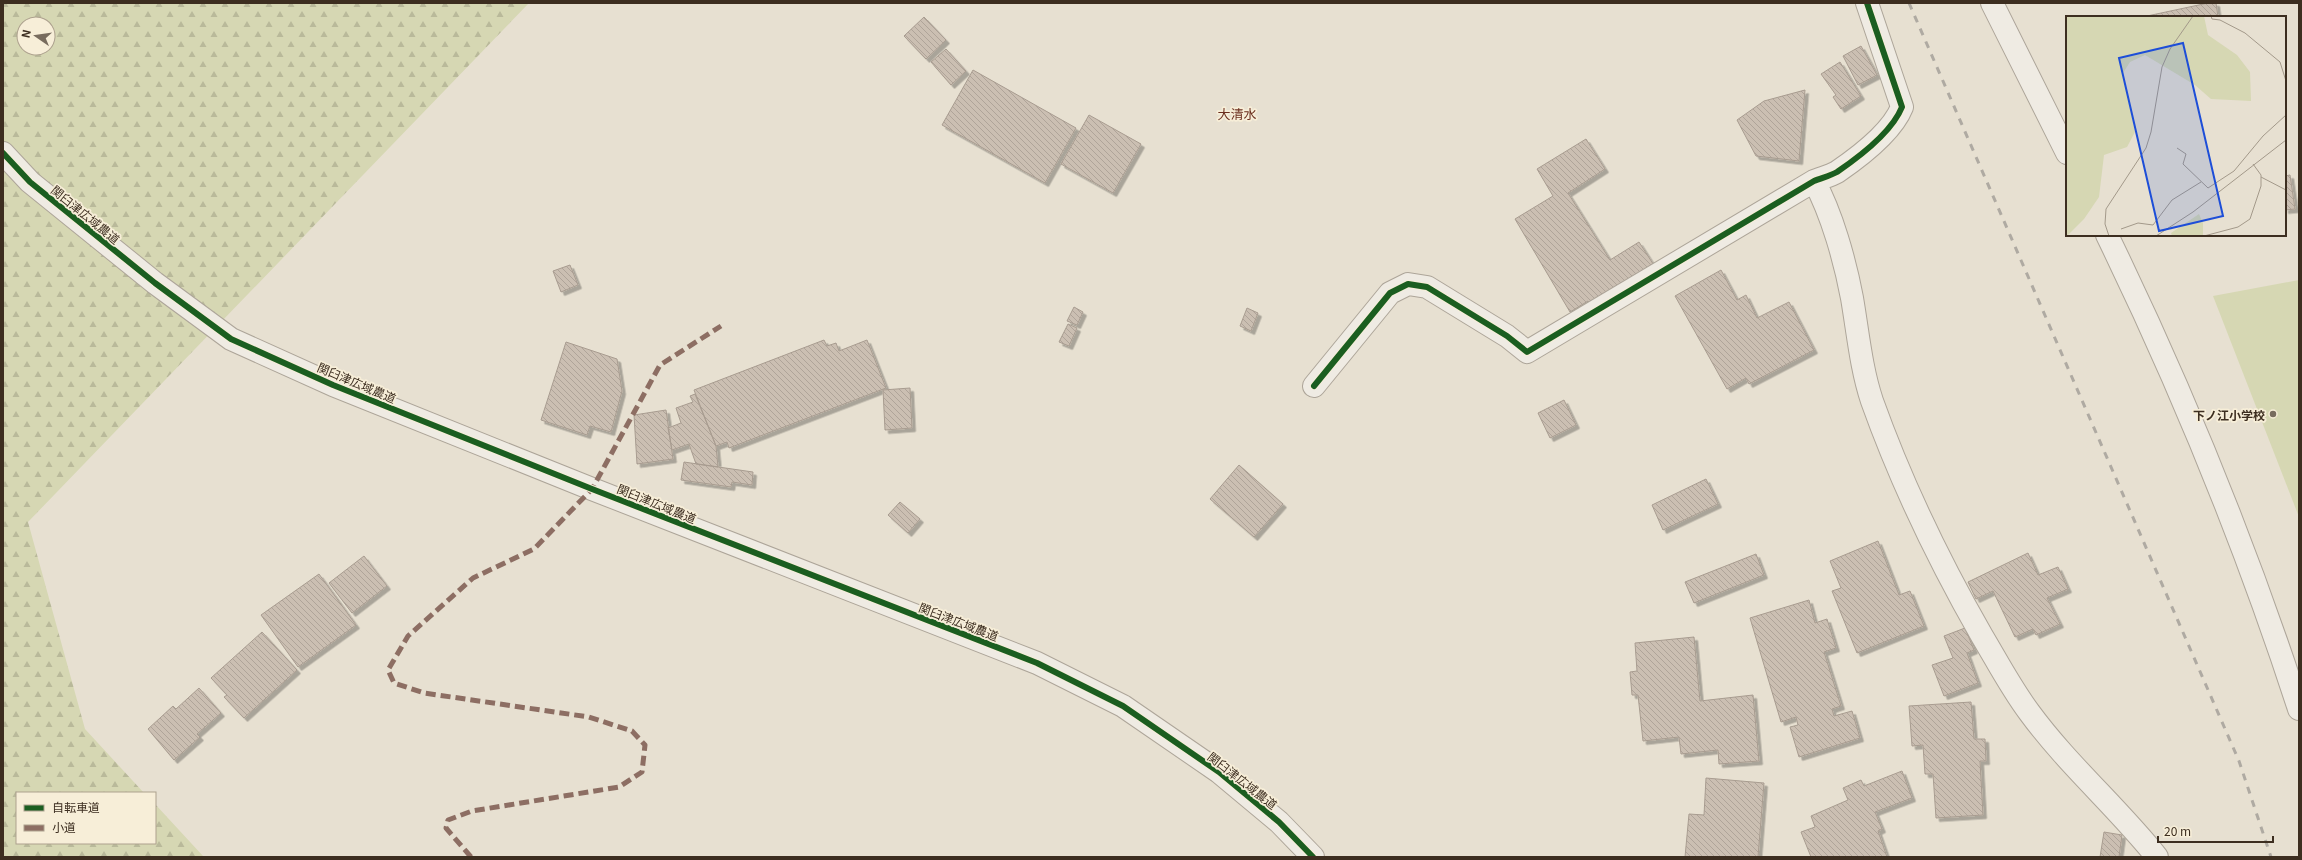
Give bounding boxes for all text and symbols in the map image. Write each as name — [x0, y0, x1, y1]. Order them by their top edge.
north arrow — [16, 16, 56, 56]
inset map — [2066, 16, 2286, 236]
text: N — [17, 28, 34, 39]
district label: 大清水 — [1217, 104, 1257, 123]
street label: 関臼津広域農道 — [48, 181, 124, 247]
street label: 関臼津広域農道 — [315, 358, 399, 406]
place label: 下ノ江小学校 — [2193, 406, 2265, 423]
marker: 下ノ江小学校 — [2268, 409, 2278, 419]
street label: 関臼津広域農道 — [615, 479, 699, 527]
street label: 関臼津広域農道 — [917, 598, 1001, 644]
street label: 関臼津広域農道 — [1205, 747, 1281, 813]
legend — [16, 792, 156, 844]
text: 自転車道 — [52, 798, 100, 815]
text: 小道 — [52, 818, 76, 835]
scale bar — [2158, 818, 2273, 844]
text: 20 m — [2164, 822, 2191, 839]

